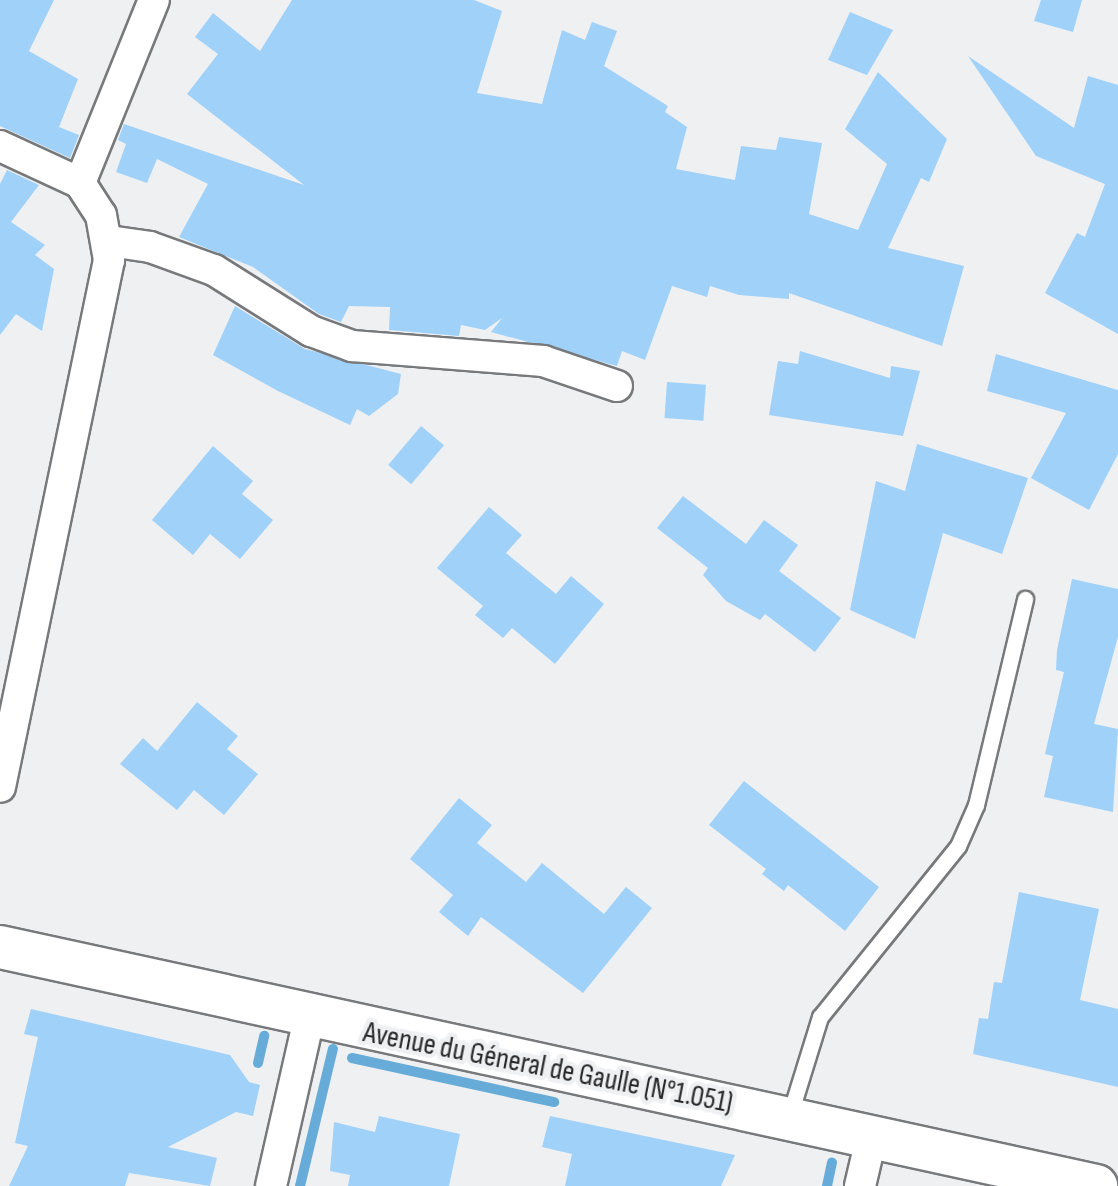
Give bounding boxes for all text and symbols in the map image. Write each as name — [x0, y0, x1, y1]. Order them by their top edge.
street label: Avenue du Géneral de Gaulle (N°1.051) — [360, 1015, 736, 1121]

